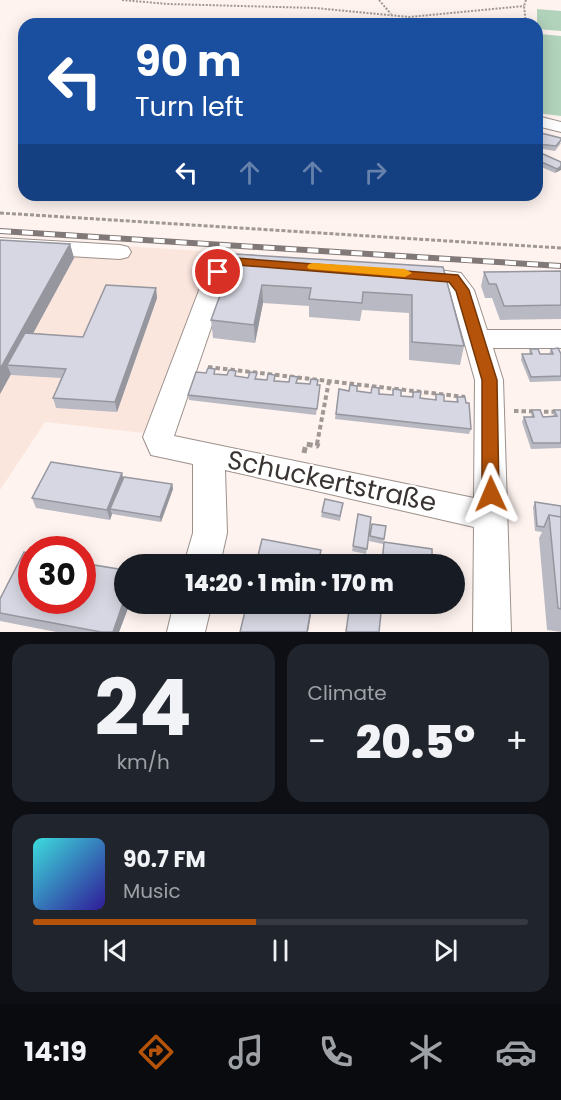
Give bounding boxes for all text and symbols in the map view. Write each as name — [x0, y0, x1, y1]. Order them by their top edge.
text: 90 m — [135, 32, 242, 91]
icon: left — [36, 42, 114, 120]
text: Turn left — [135, 88, 244, 125]
icon: left — [170, 156, 203, 189]
icon: ahead — [233, 156, 266, 189]
icon: ahead — [296, 156, 329, 189]
icon: right — [359, 156, 392, 189]
pin — [192, 246, 243, 297]
icon: arrive — [201, 255, 234, 288]
street label: Schuckertstraße — [224, 441, 440, 521]
position arrow — [459, 462, 523, 526]
speed limit sign: 30 — [18, 536, 96, 614]
text: 14:20 · 1 min · 170 m — [185, 568, 394, 599]
text: 24 — [95, 653, 192, 762]
text: Climate — [308, 679, 387, 707]
text: 20.5° — [356, 711, 475, 774]
text: − — [308, 718, 326, 765]
text: + — [505, 718, 528, 765]
text: km/h — [117, 748, 170, 776]
text: 90.7 FM — [123, 844, 206, 875]
text: Music — [123, 877, 181, 905]
icon: previous — [99, 934, 132, 967]
icon: pause — [264, 934, 297, 967]
icon: next — [429, 934, 462, 967]
icon: directions — [135, 1031, 177, 1073]
icon: music — [225, 1031, 267, 1073]
icon: phone — [315, 1031, 357, 1073]
icon: climate — [405, 1031, 447, 1073]
icon: car — [495, 1031, 537, 1073]
text: 14:19 — [24, 1033, 87, 1070]

